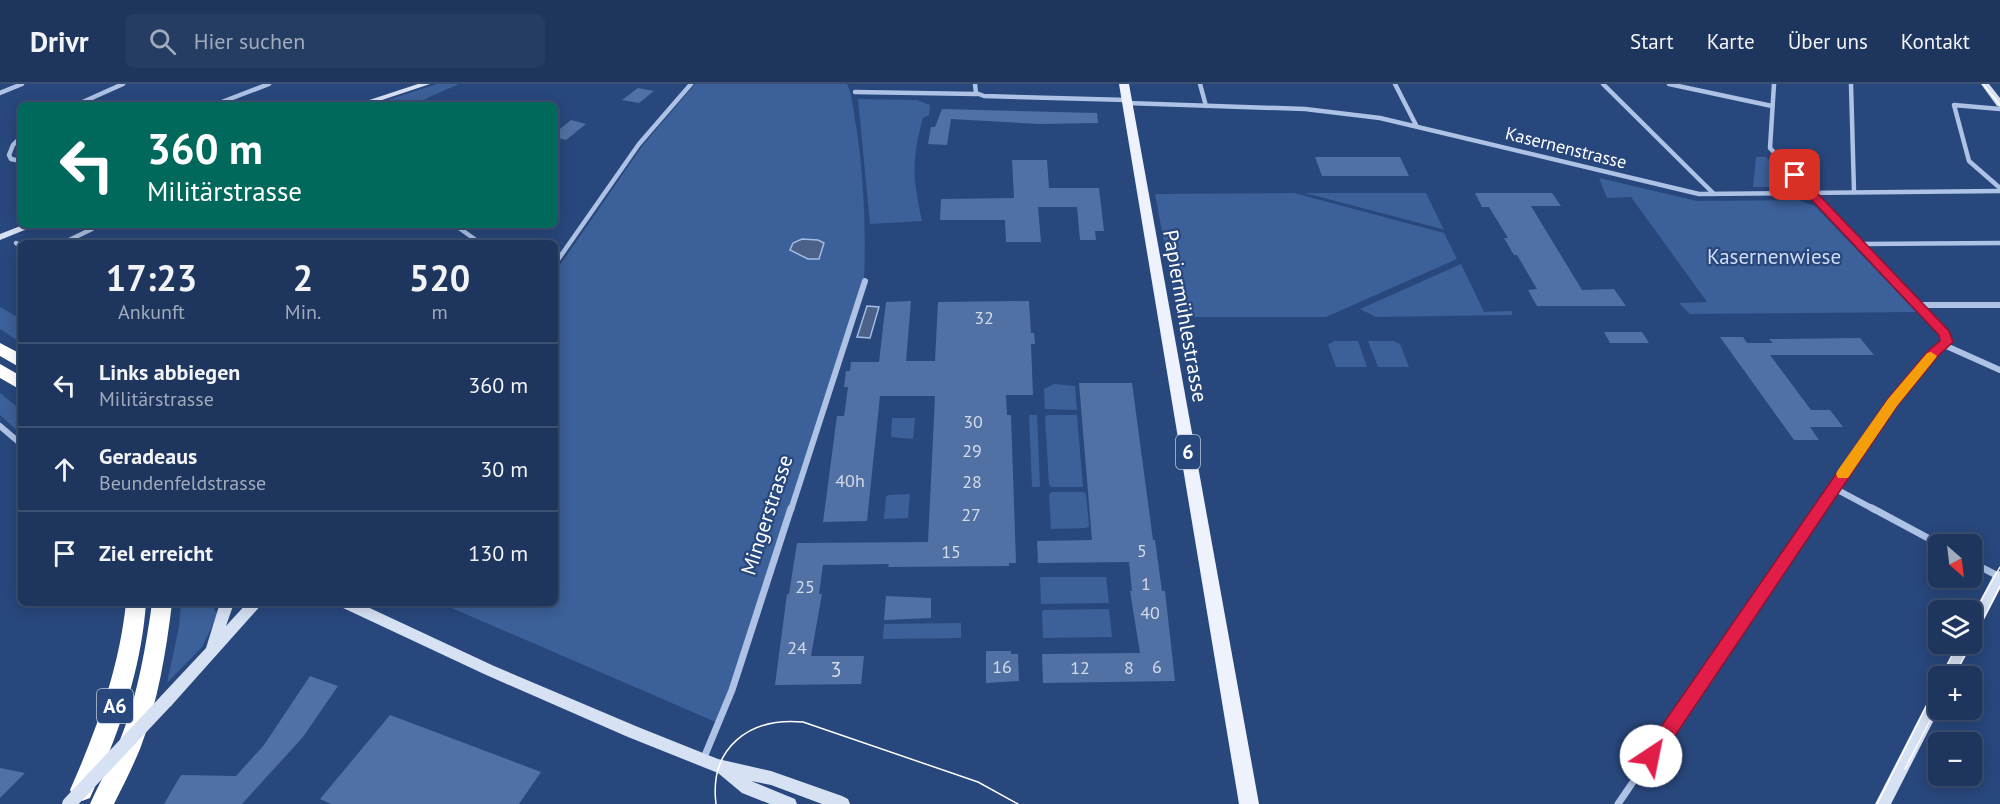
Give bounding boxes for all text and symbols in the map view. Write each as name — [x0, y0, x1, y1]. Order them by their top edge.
search box — [125, 14, 545, 68]
text: Drivr — [30, 23, 89, 60]
icon: search — [146, 25, 179, 58]
text: Hier suchen — [194, 27, 305, 55]
text: Start — [1630, 28, 1674, 55]
text: Karte — [1707, 28, 1755, 55]
text: Über uns — [1788, 28, 1868, 55]
text: Kontakt — [1901, 28, 1970, 55]
text: 360 m — [147, 121, 263, 176]
street label: Kasernenstrasse — [1503, 121, 1629, 174]
icon: left — [48, 126, 126, 204]
pin — [1769, 149, 1820, 200]
icon: arrive — [1778, 158, 1811, 191]
text: Militärstrasse — [147, 174, 302, 208]
street label: Papiermühlestrasse — [1157, 228, 1214, 404]
park label: Kasernenwiese — [1707, 243, 1841, 270]
text: 17:23 — [106, 254, 197, 301]
text: 2 — [293, 254, 313, 301]
text: 520 — [409, 254, 470, 301]
text: Ankunft — [118, 299, 185, 325]
text: Min. — [285, 299, 321, 325]
text: m — [432, 299, 448, 325]
house number: 32 — [974, 306, 994, 329]
text: Links abbiegen — [99, 358, 240, 386]
icon: left — [48, 369, 81, 402]
text: 360 m — [468, 371, 528, 399]
text: Militärstrasse — [99, 386, 214, 412]
house number: 30 — [963, 410, 983, 433]
road number: 6 — [1176, 435, 1200, 469]
house number: 29 — [962, 439, 982, 462]
text: Geradeaus — [99, 442, 197, 470]
street label: Mingerstrasse — [734, 451, 799, 578]
icon: ahead — [48, 453, 81, 486]
text: 30 m — [480, 455, 528, 483]
house number: 40h — [835, 469, 865, 492]
text: Beundenfeldstrasse — [99, 470, 266, 496]
house number: 28 — [962, 470, 982, 493]
house number: 27 — [961, 503, 981, 526]
north arrow — [1928, 534, 1982, 588]
map controls — [1928, 534, 1982, 786]
icon: arrive — [48, 537, 81, 570]
text: Ziel erreicht — [99, 539, 213, 567]
text: 130 m — [468, 539, 528, 567]
house number: 5 — [1137, 539, 1147, 562]
house number: 15 — [941, 540, 961, 563]
house number: 1 — [1141, 572, 1151, 595]
house number: 25 — [795, 575, 815, 598]
button: layers — [1928, 600, 1982, 654]
house number: 40 — [1140, 601, 1160, 624]
house number: 24 — [787, 636, 807, 659]
house number: 16 — [992, 655, 1012, 678]
house number: 6 — [1152, 655, 1162, 678]
house number: 3 — [830, 656, 842, 683]
house number: 12 — [1070, 656, 1090, 679]
house number: 8 — [1124, 656, 1134, 679]
button: + — [1928, 666, 1982, 720]
road number: A6 — [97, 689, 133, 723]
position arrow — [1619, 724, 1683, 788]
button: − — [1928, 732, 1982, 786]

